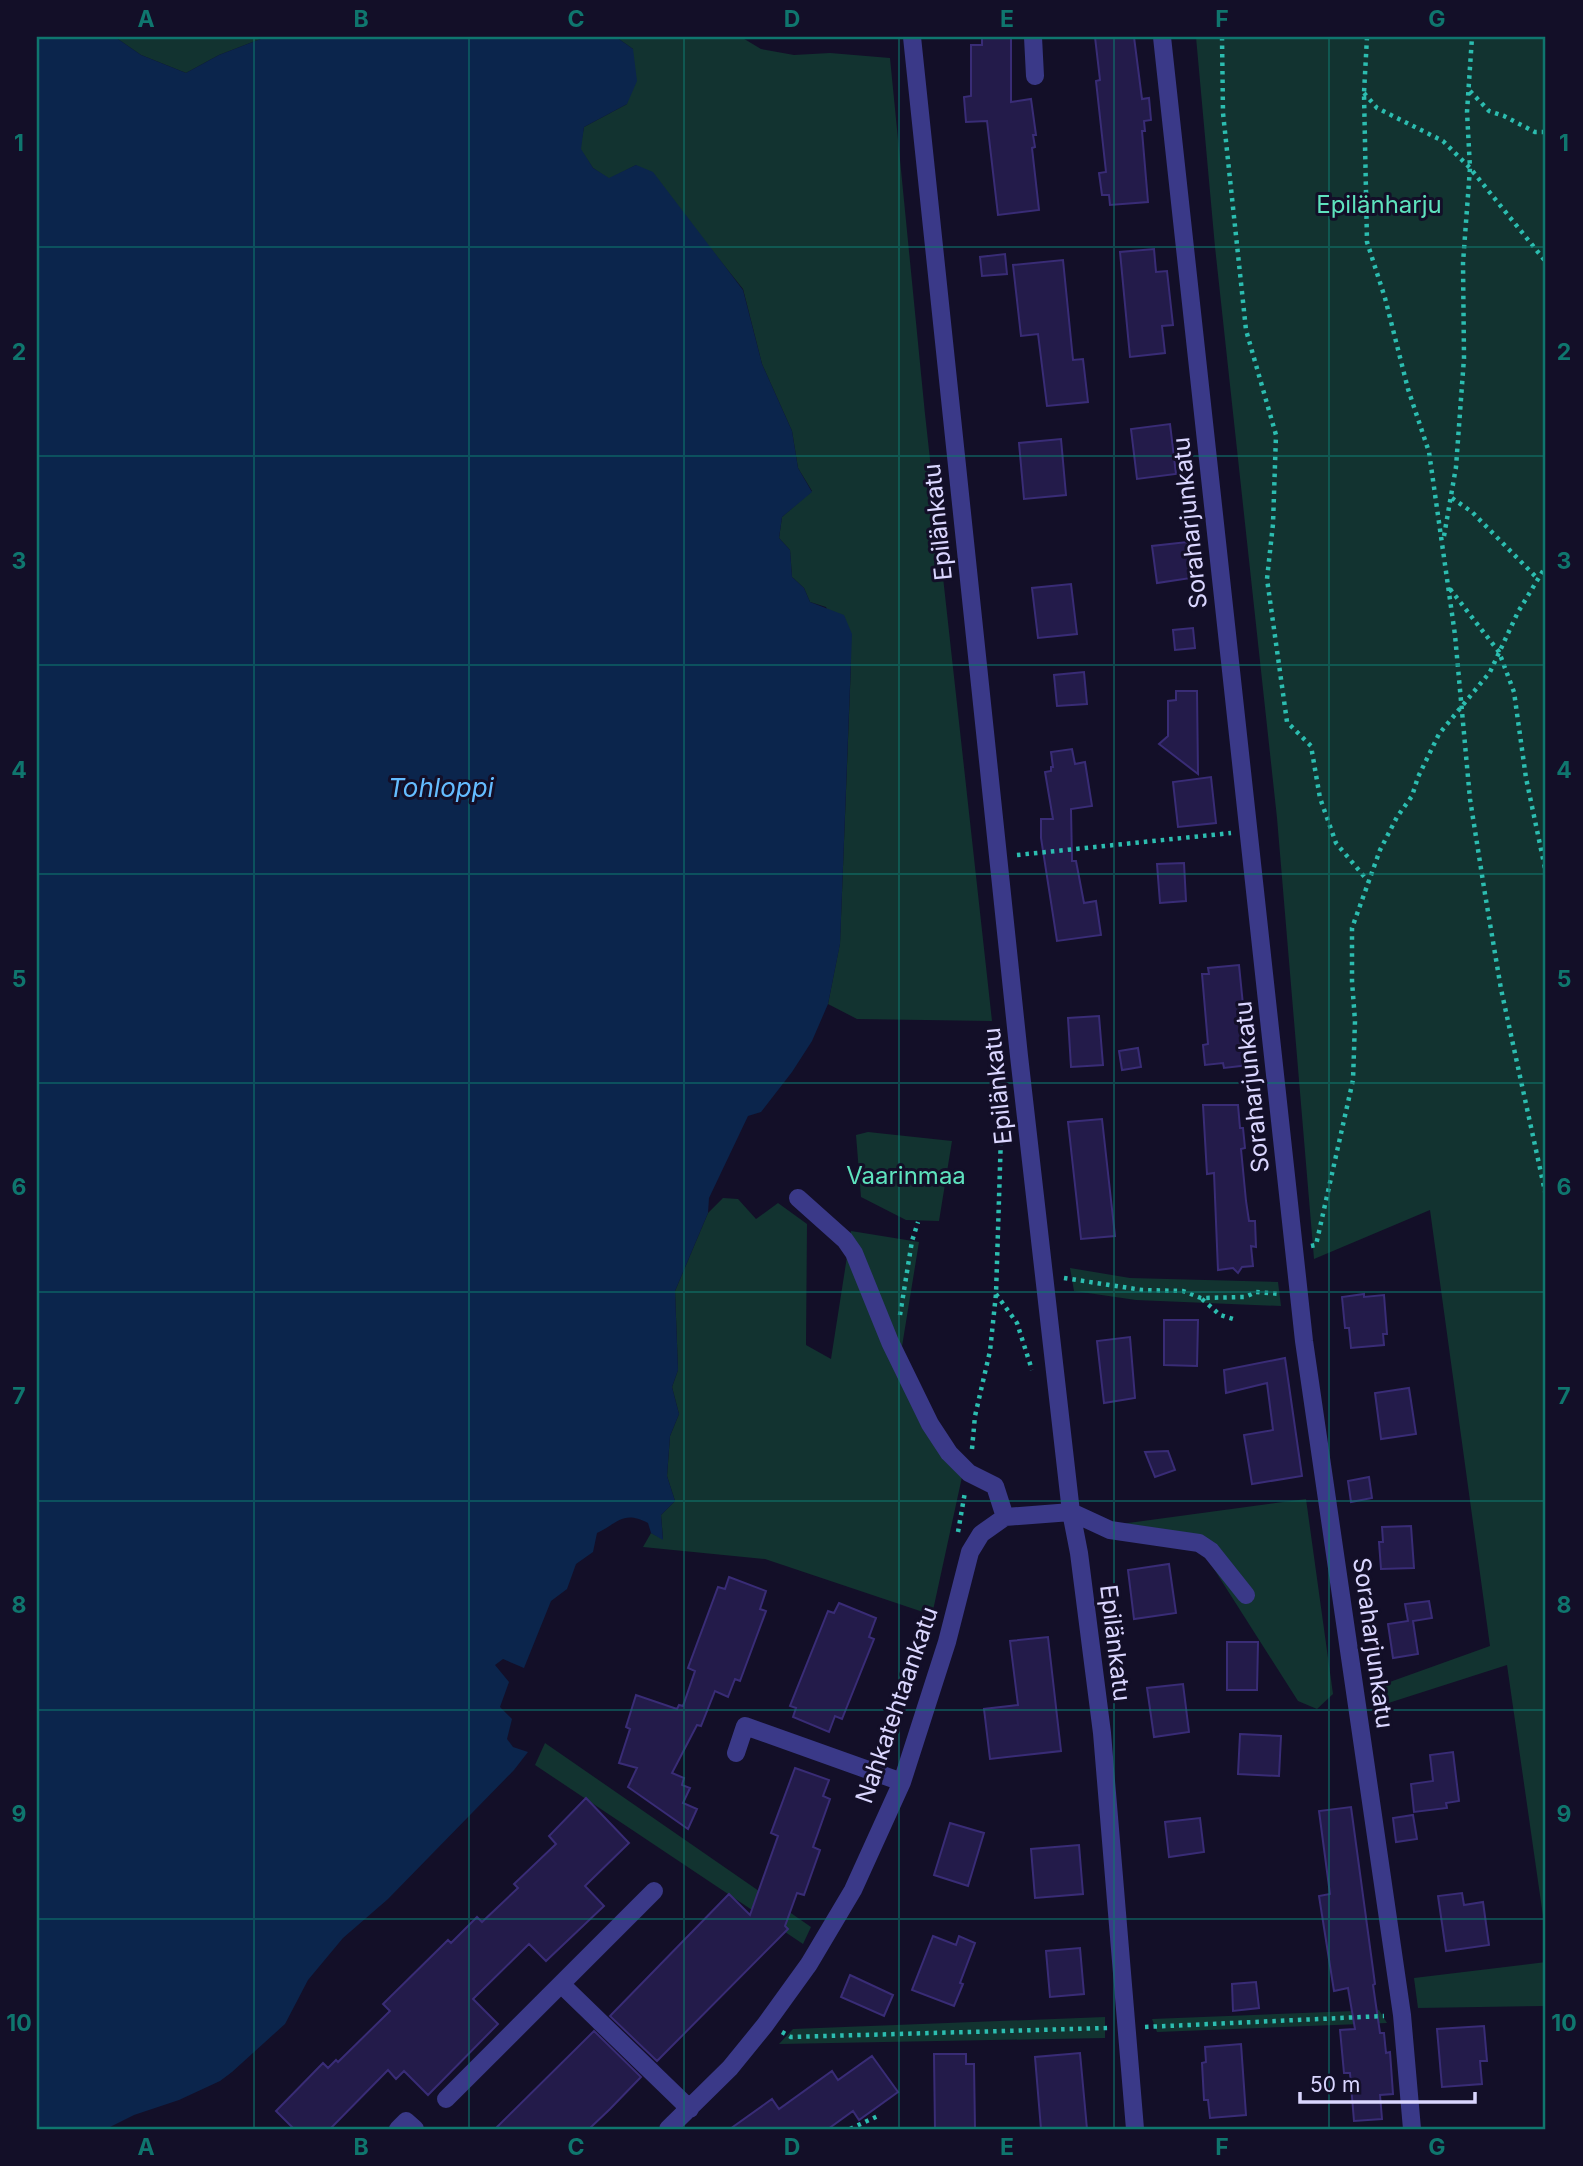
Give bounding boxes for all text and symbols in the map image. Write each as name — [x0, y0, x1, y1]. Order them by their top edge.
text: A — [137, 5, 155, 33]
text: B — [353, 5, 369, 33]
text: C — [567, 5, 585, 33]
text: D — [784, 5, 800, 33]
text: E — [1000, 5, 1014, 33]
text: F — [1215, 5, 1229, 33]
text: G — [1428, 5, 1446, 33]
text: 1 — [14, 129, 24, 157]
text: 1 — [1559, 129, 1569, 157]
park label: Epilänharju — [1316, 190, 1442, 219]
text: 2 — [12, 338, 26, 366]
text: 2 — [1557, 338, 1571, 366]
street label: Soraharjunkatu — [1166, 436, 1213, 610]
street label: Epilänkatu — [917, 462, 958, 582]
text: 3 — [12, 547, 26, 575]
text: 3 — [1557, 547, 1571, 575]
text: 4 — [11, 756, 27, 784]
text: 4 — [1556, 756, 1572, 784]
water label: Tohloppi — [388, 772, 495, 803]
text: 5 — [12, 965, 26, 993]
text: 5 — [1557, 965, 1571, 993]
street label: Soraharjunkatu — [1228, 1000, 1275, 1174]
street label: Epilänkatu — [977, 1026, 1018, 1146]
park label: Vaarinmaa — [846, 1161, 966, 1190]
text: 6 — [12, 1173, 26, 1201]
text: 6 — [1557, 1173, 1571, 1201]
text: 7 — [12, 1382, 26, 1410]
text: 7 — [1557, 1382, 1571, 1410]
street label: Soraharjunkatu — [1347, 1556, 1400, 1730]
street label: Epilänkatu — [1094, 1583, 1137, 1703]
text: 8 — [12, 1591, 26, 1619]
text: 8 — [1557, 1591, 1571, 1619]
street label: Nahkatehtaankatu — [849, 1603, 944, 1807]
text: 9 — [12, 1800, 26, 1828]
text: 9 — [1557, 1800, 1571, 1828]
text: 10 — [6, 2009, 32, 2037]
text: 10 — [1551, 2009, 1577, 2037]
scale bar — [1300, 2061, 1474, 2105]
text: 50 m — [1310, 2072, 1360, 2097]
text: A — [137, 2133, 155, 2161]
text: B — [353, 2133, 369, 2161]
text: C — [567, 2133, 585, 2161]
text: D — [784, 2133, 800, 2161]
text: E — [1000, 2133, 1014, 2161]
text: F — [1215, 2133, 1229, 2161]
text: G — [1428, 2133, 1446, 2161]

